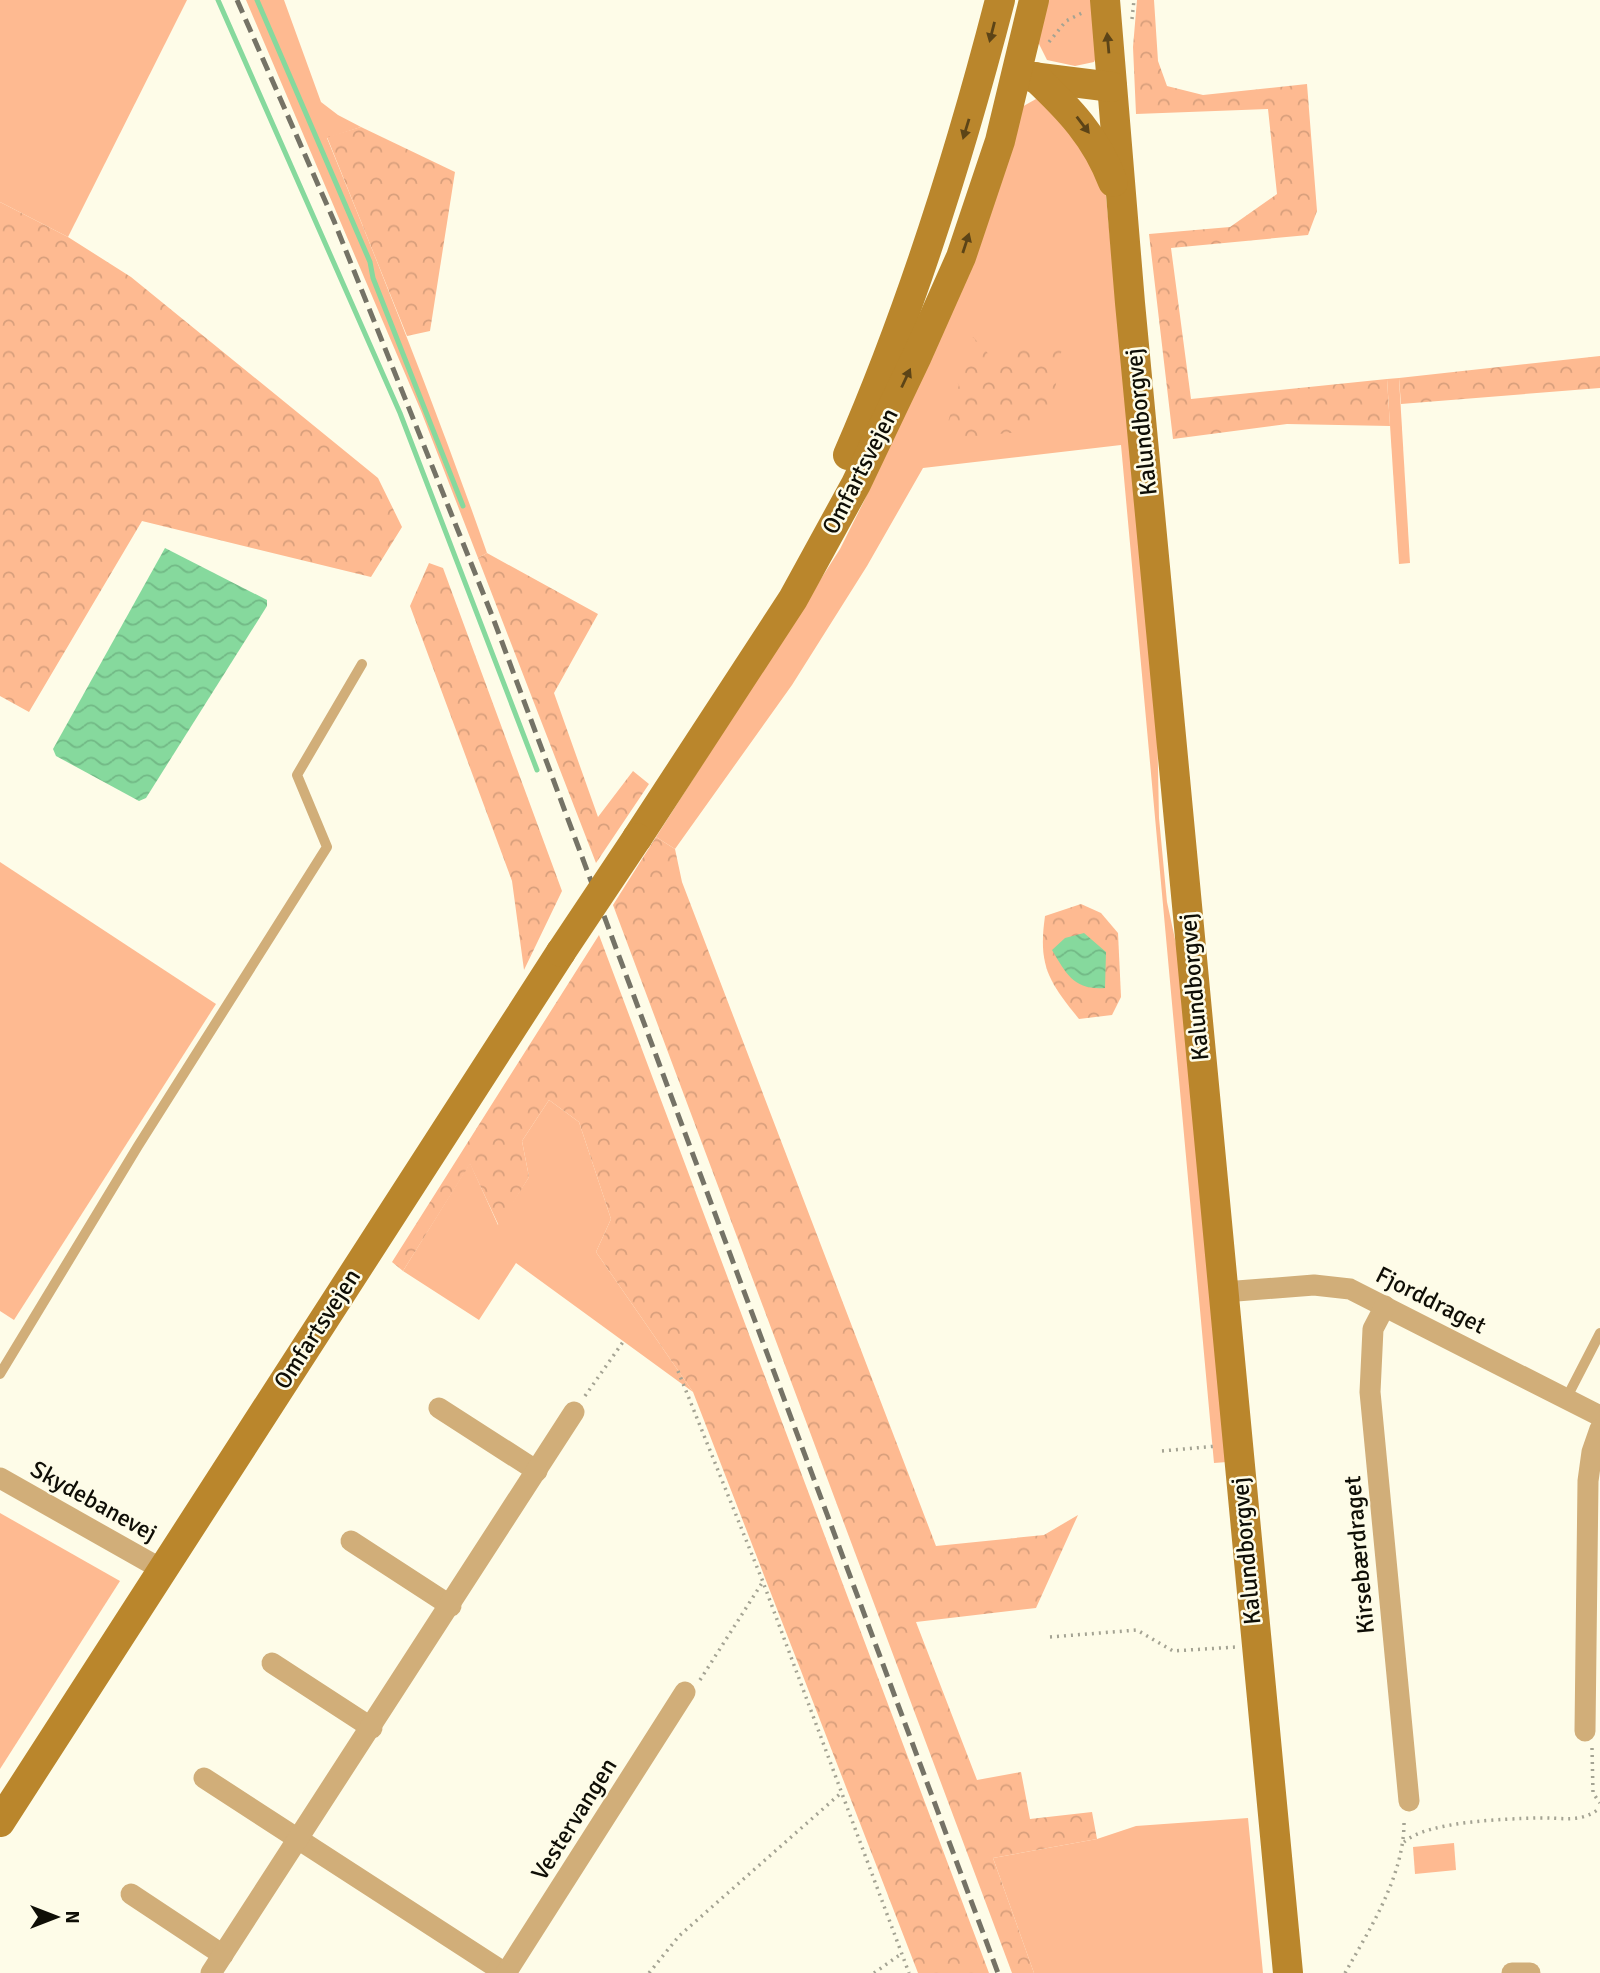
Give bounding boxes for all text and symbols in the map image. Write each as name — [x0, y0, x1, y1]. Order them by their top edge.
one-way arrow — [986, 21, 997, 43]
one-way arrow — [1102, 32, 1113, 54]
one-way arrow — [1075, 116, 1089, 134]
one-way arrow — [960, 119, 970, 140]
one-way arrow — [961, 232, 972, 253]
street label: Kalundborgvej — [1118, 347, 1164, 497]
one-way arrow — [901, 368, 912, 388]
street label: Omfartsvejen — [815, 403, 905, 539]
street label: Kalundborgvej — [1173, 912, 1215, 1062]
street label: Fjorddraget — [1371, 1259, 1491, 1341]
street label: Omfartsvejen — [267, 1263, 367, 1395]
street label: Skydebanevej — [25, 1454, 163, 1548]
street label: Kirsebærdraget — [1337, 1475, 1381, 1635]
street label: Kalundborgvej — [1225, 1476, 1267, 1626]
street label: Vestervangen — [525, 1752, 623, 1886]
north arrow — [21, 1882, 91, 1952]
text: N — [60, 1910, 84, 1924]

